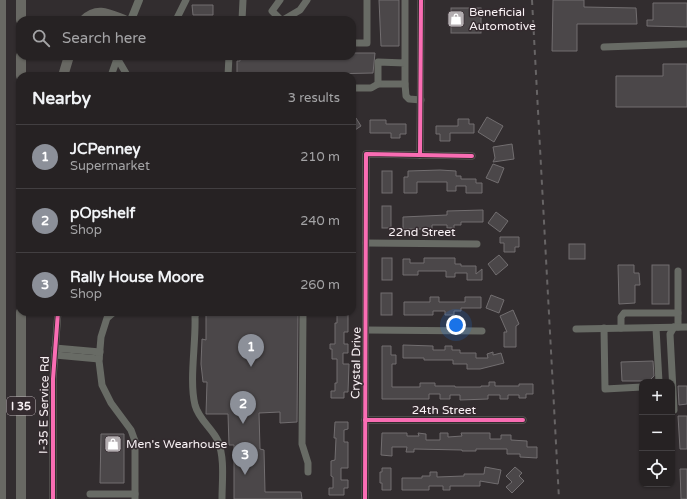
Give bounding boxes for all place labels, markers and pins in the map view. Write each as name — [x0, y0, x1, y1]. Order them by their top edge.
place label: Beneficial Automotive — [469, 5, 536, 33]
shop icon: Beneficial Automotive — [446, 9, 466, 29]
pin: 1 — [238, 334, 264, 367]
pin: 2 — [230, 391, 256, 424]
shop icon: Men's Wearhouse — [103, 434, 123, 454]
place label: Men's Wearhouse — [126, 437, 227, 451]
pin: 3 — [232, 442, 258, 475]

